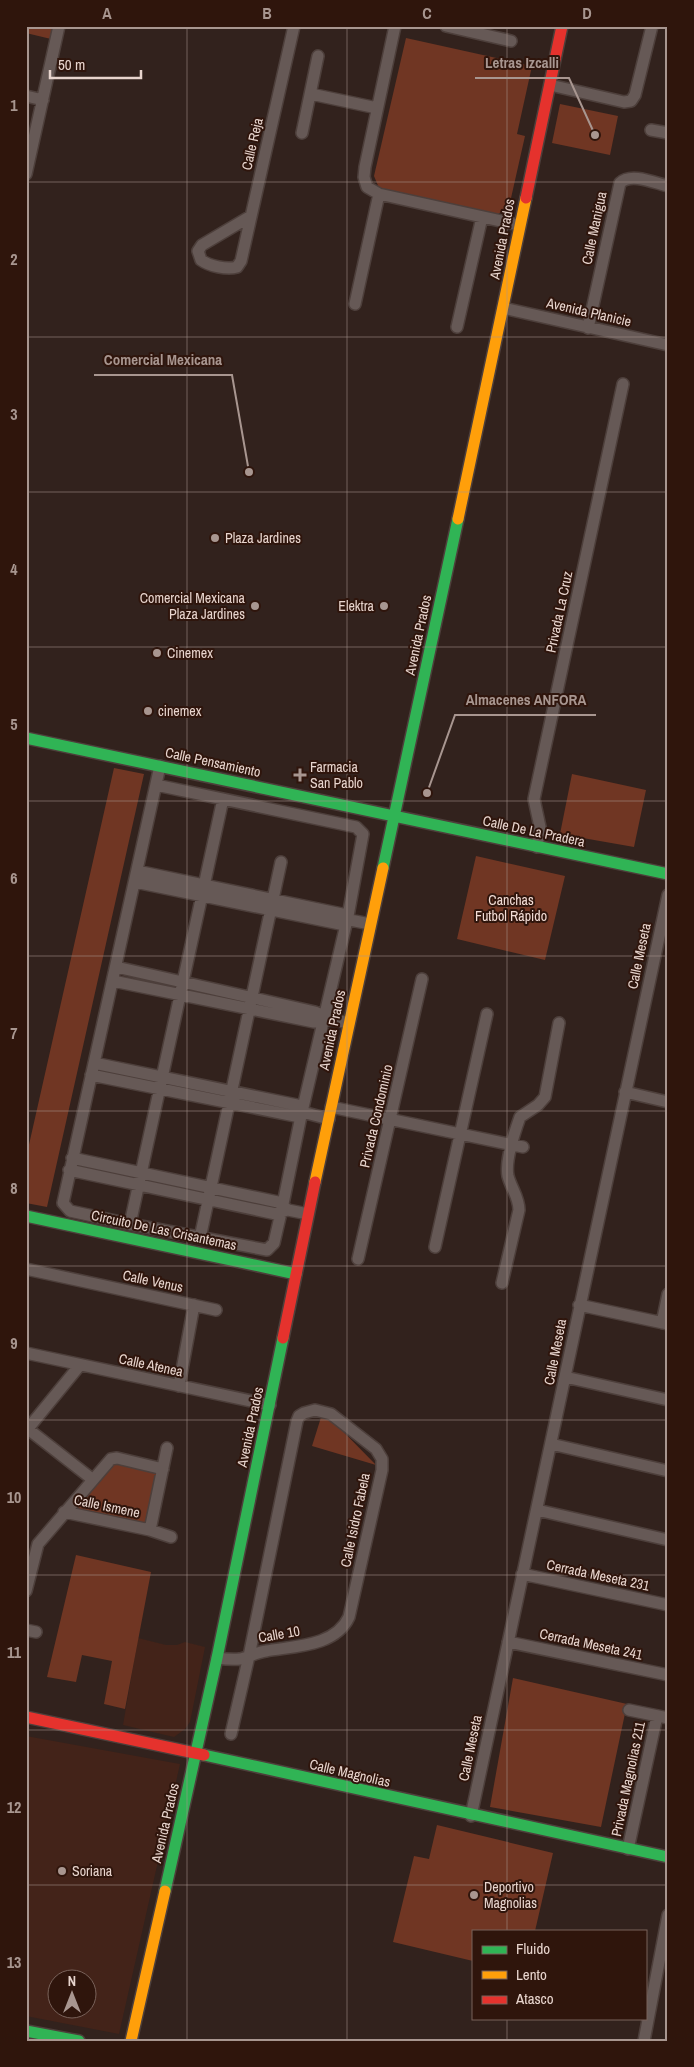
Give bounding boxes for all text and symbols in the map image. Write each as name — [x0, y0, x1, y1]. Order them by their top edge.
text: A — [102, 2, 112, 24]
text: B — [262, 2, 272, 24]
text: C — [422, 2, 432, 24]
text: D — [582, 2, 592, 24]
scale bar — [50, 48, 141, 80]
callout: Letras Izcalli — [475, 48, 569, 78]
text: Letras Izcalli — [485, 52, 559, 73]
text: 50 m — [58, 54, 85, 75]
text: 1 — [10, 94, 18, 116]
street label: Calle Reja — [237, 116, 267, 172]
street label: Calle Manigua — [578, 189, 611, 266]
street label: Avenida Prados — [485, 197, 519, 282]
text: 2 — [10, 248, 18, 270]
street label: Avenida Planicie — [544, 293, 633, 331]
callout: Comercial Mexicana — [94, 345, 232, 375]
text: Comercial Mexicana — [104, 349, 222, 370]
text: 3 — [10, 403, 18, 425]
place label: Plaza Jardines — [225, 529, 301, 547]
marker: Plaza Jardines — [209, 532, 221, 544]
text: 4 — [10, 558, 18, 580]
street label: Privada La Cruz — [542, 569, 576, 654]
place label: Comercial Mexicana Plaza Jardines — [140, 589, 246, 623]
street label: Avenida Prados — [401, 593, 435, 678]
place label: Elektra — [338, 597, 375, 615]
marker: Comercial Mexicana Plaza Jardines — [249, 600, 261, 612]
marker: Elektra — [378, 600, 390, 612]
place label: Cinemex — [167, 644, 213, 662]
marker: Cinemex — [151, 647, 163, 659]
callout: Almacenes ANFORA — [455, 685, 596, 715]
text: Almacenes ANFORA — [466, 689, 586, 710]
place label: cinemex — [158, 702, 202, 720]
marker: cinemex — [142, 705, 154, 717]
text: 5 — [10, 713, 18, 735]
street label: Calle Pensamiento — [164, 743, 262, 781]
place label: Farmacia San Pablo — [310, 758, 363, 792]
marker: Farmacia San Pablo — [294, 769, 306, 781]
street label: Calle De La Pradera — [481, 811, 587, 851]
text: 6 — [10, 867, 18, 889]
park label: Canchas Futbol Rápido — [475, 891, 547, 925]
street label: Calle Meseta — [623, 921, 655, 991]
street label: Avenida Prados — [315, 988, 349, 1073]
text: 7 — [10, 1022, 18, 1044]
street label: Privada Condominio — [355, 1063, 397, 1169]
text: 8 — [10, 1177, 18, 1199]
street label: Circuito De Las Crisantemas — [90, 1206, 239, 1254]
street label: Calle Venus — [121, 1266, 185, 1296]
street label: Calle Meseta — [540, 1317, 570, 1387]
text: 9 — [10, 1332, 18, 1354]
street label: Calle Atenea — [117, 1349, 185, 1381]
street label: Avenida Prados — [233, 1385, 267, 1470]
street label: Calle Isidro Fabela — [336, 1471, 374, 1569]
text: 10 — [7, 1486, 21, 1508]
street label: Calle Ismene — [72, 1490, 142, 1522]
street label: Cerrada Meseta 231 — [545, 1555, 652, 1595]
street label: Calle 10 — [257, 1621, 301, 1647]
street label: Cerrada Meseta 241 — [538, 1624, 645, 1664]
text: 11 — [7, 1641, 22, 1663]
street label: Calle Meseta — [454, 1713, 486, 1783]
street label: Privada Magnolias 211 — [607, 1719, 649, 1838]
street label: Calle Magnolias — [308, 1755, 392, 1791]
street label: Avenida Prados — [147, 1781, 183, 1866]
text: 12 — [7, 1796, 21, 1818]
place label: Soriana — [72, 1862, 113, 1880]
marker: Soriana — [56, 1865, 68, 1877]
place label: Deportivo Magnolias — [484, 1878, 537, 1912]
marker: Deportivo Magnolias — [468, 1889, 480, 1901]
legend — [472, 1930, 646, 2020]
text: Fluido — [516, 1938, 550, 1959]
text: 13 — [7, 1951, 21, 1973]
text: Lento — [516, 1964, 547, 1985]
north arrow — [48, 1970, 98, 2020]
text: N — [68, 1972, 76, 1990]
text: Atasco — [515, 1988, 554, 2009]

